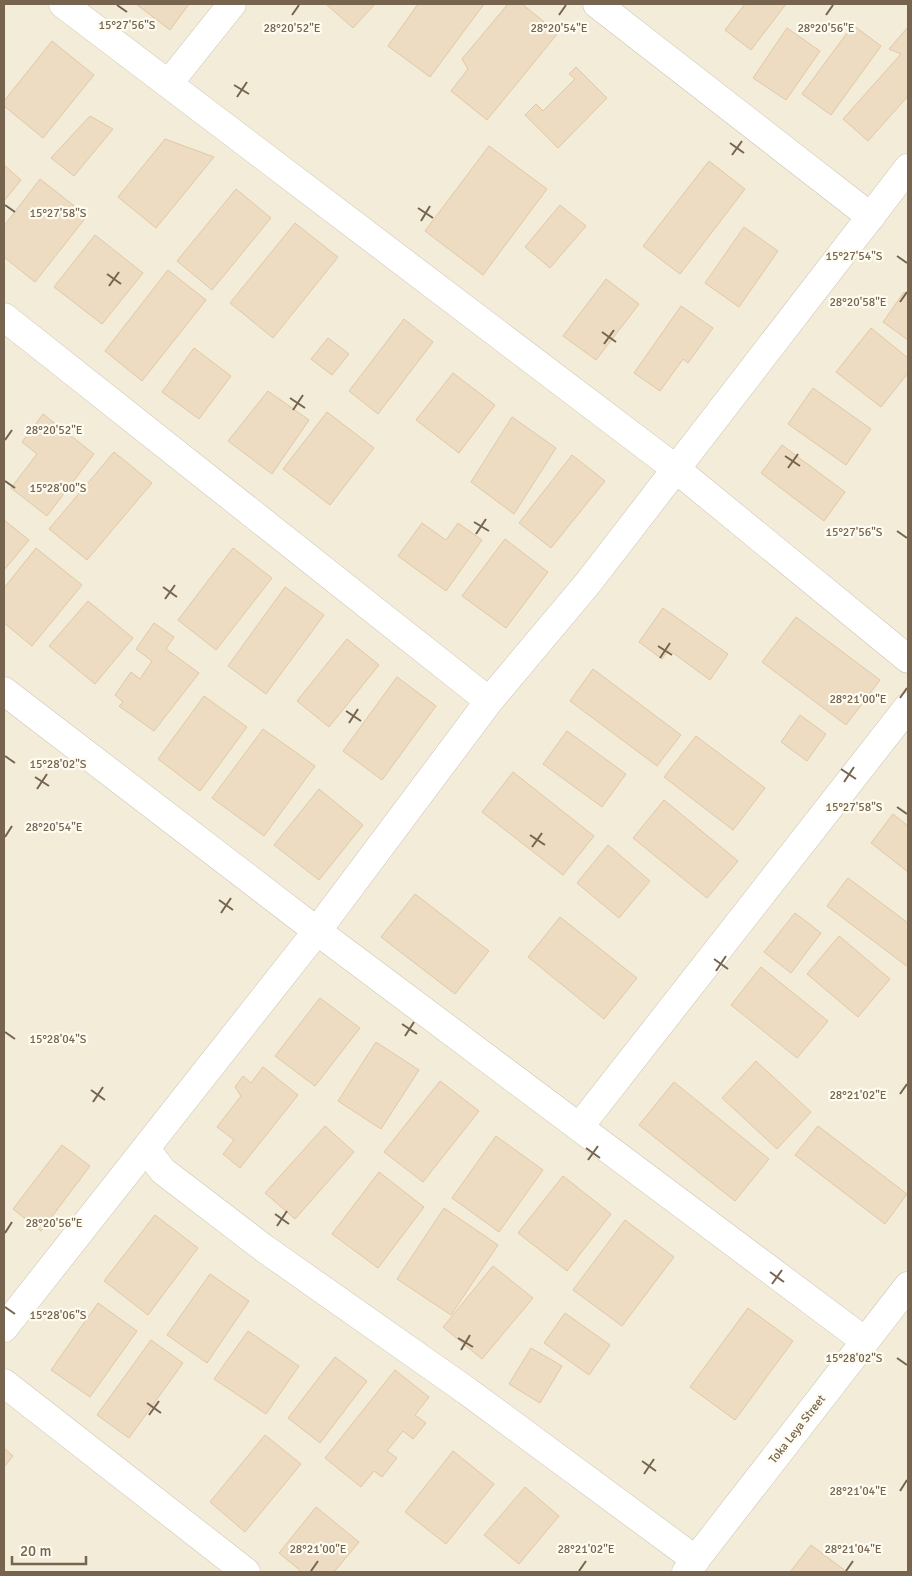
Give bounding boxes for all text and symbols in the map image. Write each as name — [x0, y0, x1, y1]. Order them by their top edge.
text: 15°27'56"S — [98, 18, 156, 33]
text: 28°20'52"E — [263, 21, 321, 36]
text: 28°20'54"E — [530, 21, 588, 36]
text: 28°20'56"E — [797, 21, 855, 36]
text: 15°27'58"S — [29, 206, 87, 221]
text: 15°27'54"S — [825, 249, 883, 264]
text: 28°20'58"E — [829, 295, 887, 310]
text: 28°20'52"E — [25, 423, 83, 438]
text: 15°28'00"S — [29, 481, 87, 496]
text: 15°27'56"S — [825, 525, 883, 540]
text: 28°21'00"E — [829, 692, 887, 707]
text: 15°28'02"S — [29, 757, 87, 772]
text: 15°27'58"S — [825, 800, 883, 815]
text: 28°20'54"E — [25, 820, 83, 835]
text: 15°28'04"S — [29, 1032, 87, 1047]
text: 28°21'02"E — [829, 1088, 887, 1103]
text: 28°20'56"E — [25, 1216, 83, 1231]
text: 15°28'06"S — [29, 1308, 87, 1323]
text: 15°28'02"S — [825, 1351, 883, 1366]
street label: Toka Leya Street — [766, 1392, 829, 1467]
text: 28°21'04"E — [829, 1484, 887, 1499]
scale bar — [12, 1534, 86, 1566]
text: 20 m — [20, 1542, 51, 1560]
text: 28°21'00"E — [289, 1542, 347, 1557]
text: 28°21'02"E — [557, 1542, 615, 1557]
text: 28°21'04"E — [824, 1542, 882, 1557]

